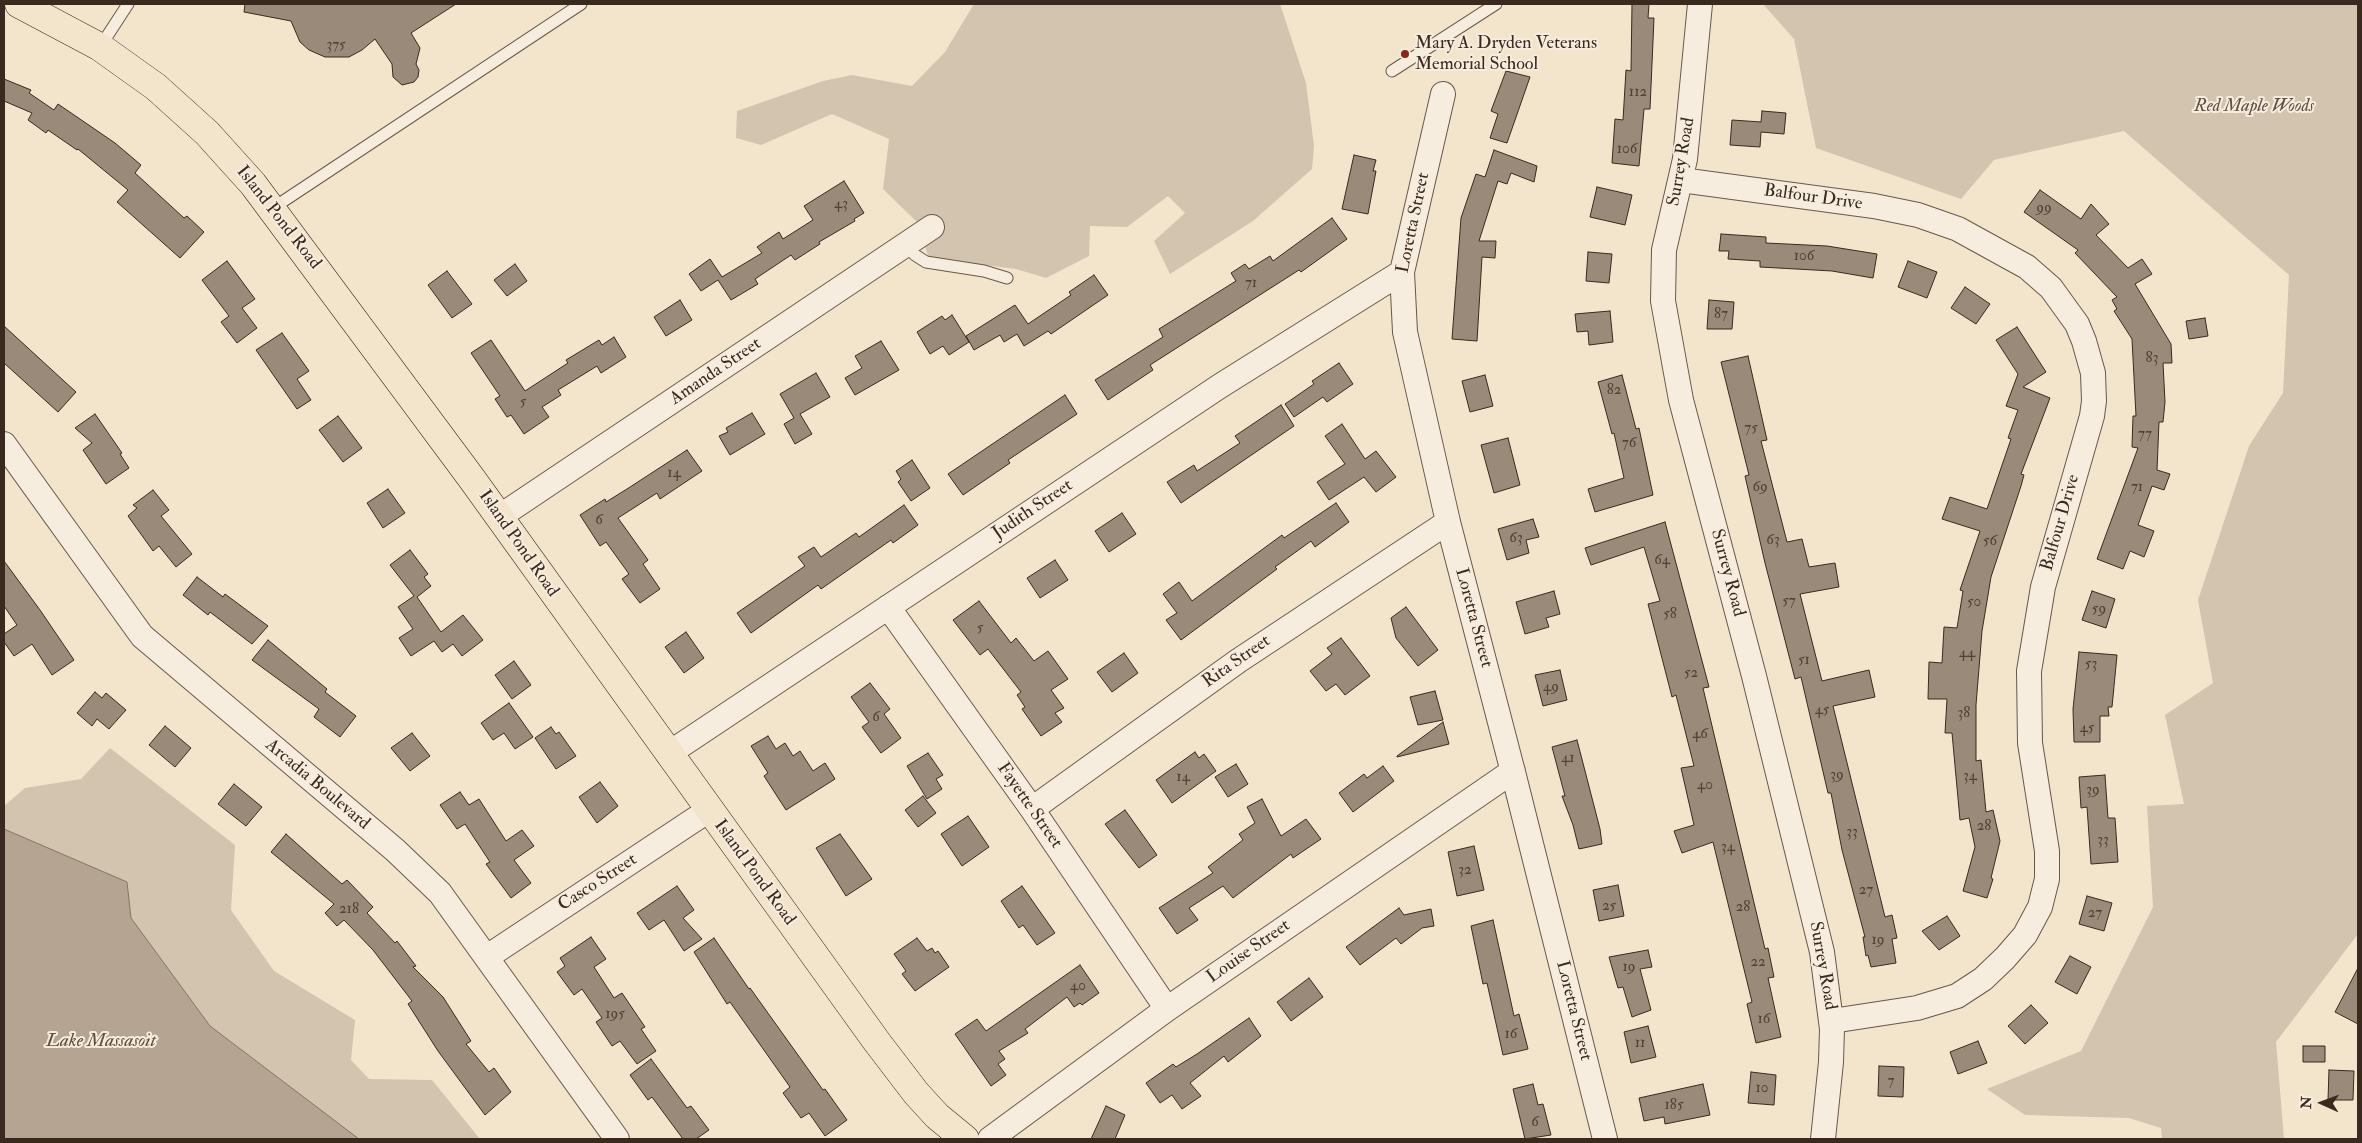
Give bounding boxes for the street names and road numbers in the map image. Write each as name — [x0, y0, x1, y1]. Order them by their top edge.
street label: Surrey Road — [1664, 116, 1700, 208]
street label: Island Pond Road — [231, 162, 325, 274]
street label: Loretta Street — [1393, 171, 1435, 275]
street label: Balfour Drive — [1762, 180, 1864, 216]
street label: Amanda Street — [666, 334, 766, 410]
street label: Balfour Drive — [2037, 472, 2085, 574]
street label: Judith Street — [989, 475, 1077, 545]
street label: Island Pond Road — [473, 486, 563, 602]
street label: Surrey Road — [1705, 527, 1749, 619]
street label: Loretta Street — [1449, 566, 1497, 670]
street label: Rita Street — [1199, 631, 1275, 693]
street label: Arcadia Boulevard — [260, 735, 374, 835]
street label: Fayette Street — [992, 759, 1066, 853]
street label: Island Pond Road — [708, 816, 800, 930]
street label: Casco Street — [554, 850, 642, 916]
street label: Louise Street — [1203, 915, 1295, 989]
street label: Surrey Road — [1804, 920, 1840, 1012]
street label: Loretta Street — [1550, 959, 1596, 1063]

